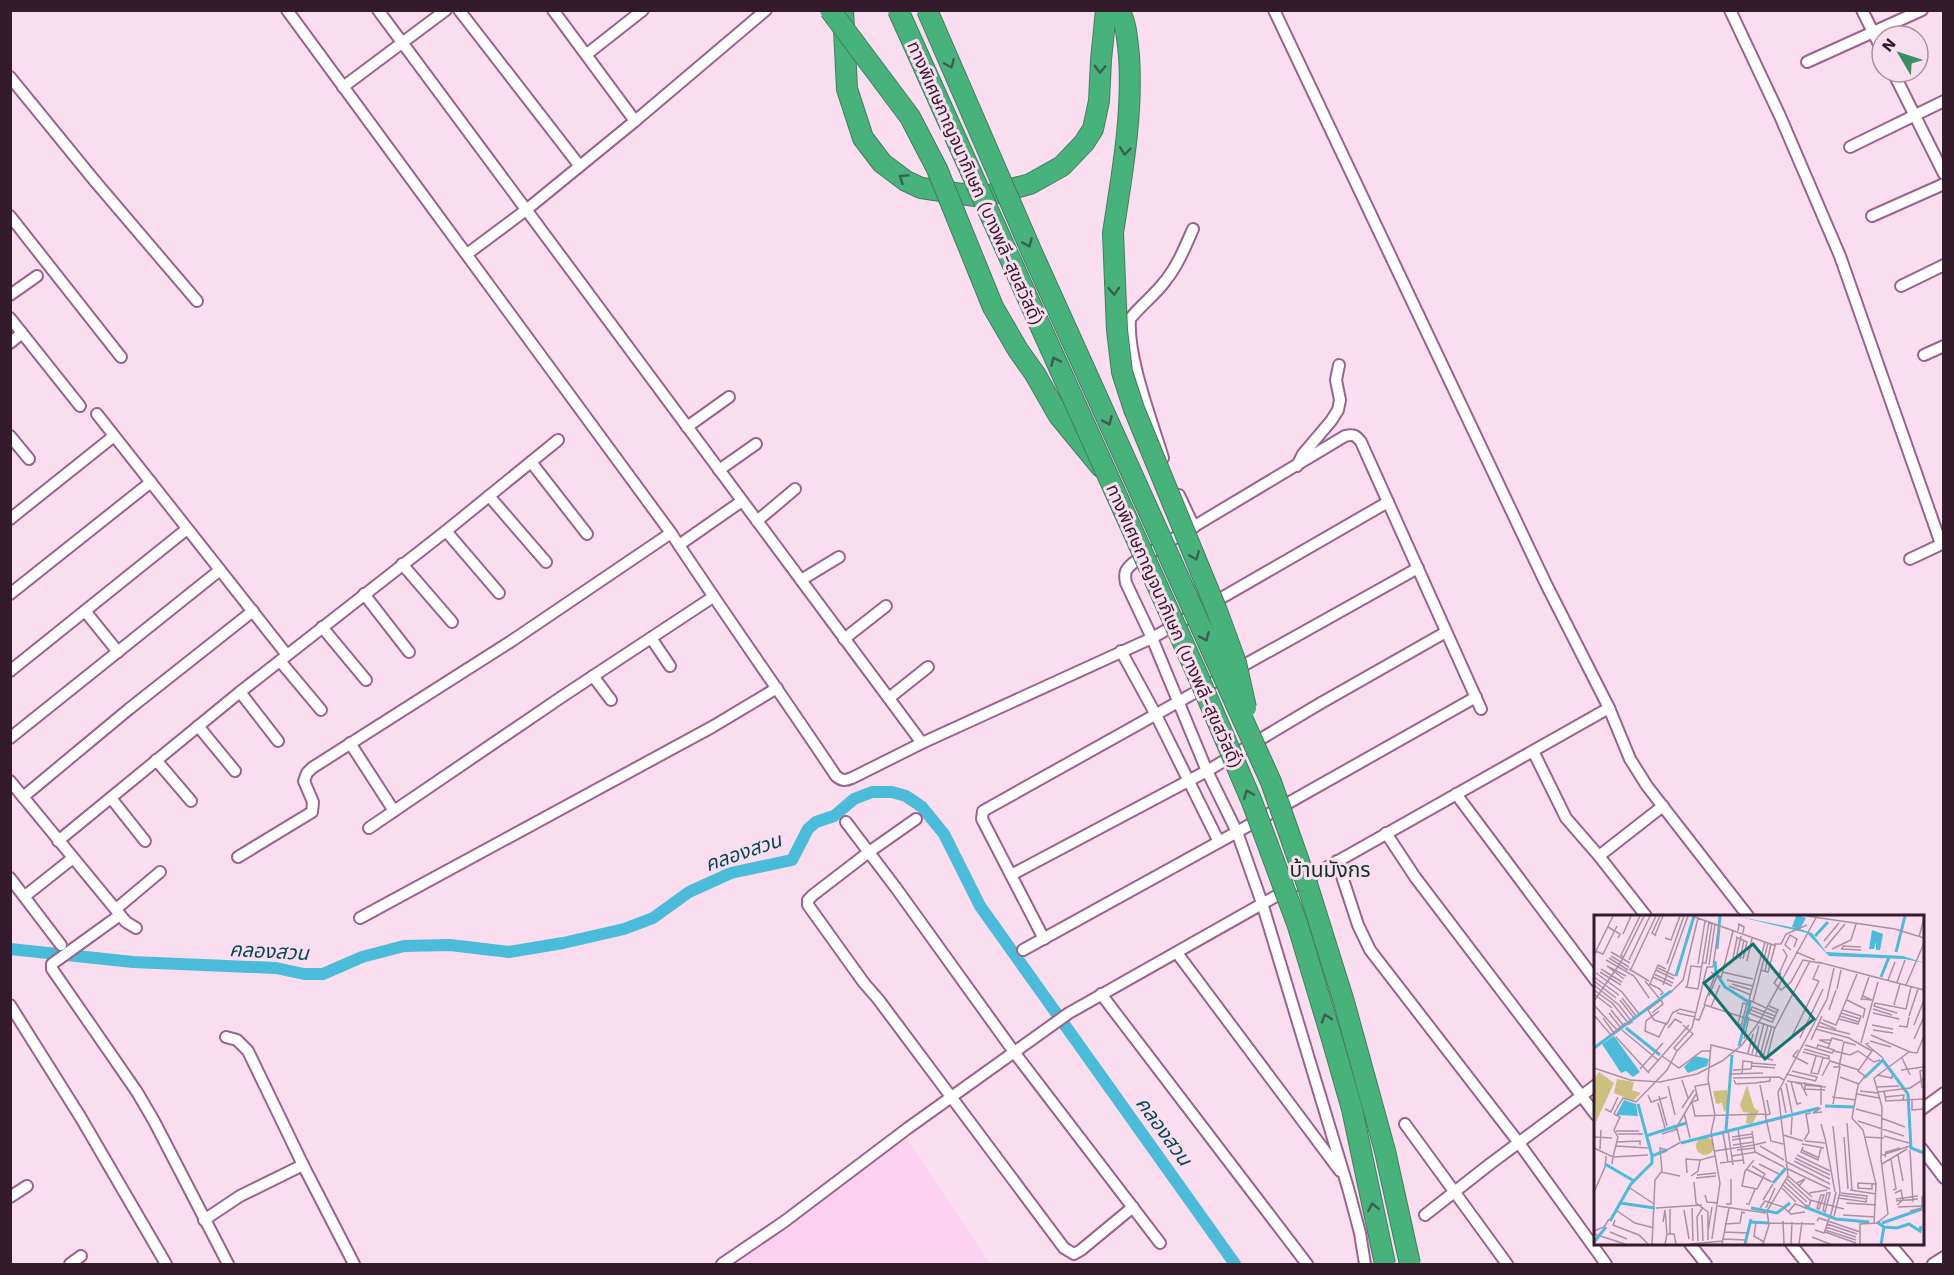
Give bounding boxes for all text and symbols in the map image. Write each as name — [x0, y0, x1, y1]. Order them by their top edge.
north arrow — [1870, 24, 1930, 84]
text: N — [1878, 34, 1900, 55]
street label: ทางพิเศษกาญจนาภิเษก (บางพลี-สุขสวัสดิ์) — [902, 38, 1048, 328]
one-way arrow — [943, 58, 955, 69]
one-way arrow — [1094, 64, 1107, 73]
one-way arrow — [1120, 146, 1132, 156]
one-way arrow — [898, 174, 909, 185]
one-way arrow — [1020, 237, 1032, 248]
one-way arrow — [1108, 287, 1121, 296]
one-way arrow — [1050, 356, 1062, 367]
one-way arrow — [1100, 415, 1112, 426]
street label: ทางพิเศษกาญจนาภิเษก (บางพลี-สุขสวัสดิ์) — [1101, 481, 1247, 771]
one-way arrow — [1188, 549, 1200, 560]
one-way arrow — [1198, 631, 1210, 642]
one-way arrow — [1243, 789, 1255, 800]
water label: คลองสวน — [702, 827, 786, 876]
district label: บ้านมังกร — [1289, 857, 1371, 882]
inset map — [1594, 915, 1924, 1245]
water label: คลองสวน — [229, 937, 311, 965]
one-way arrow — [1321, 1013, 1333, 1024]
water label: คลองสวน — [1131, 1092, 1198, 1172]
one-way arrow — [1367, 1202, 1380, 1212]

